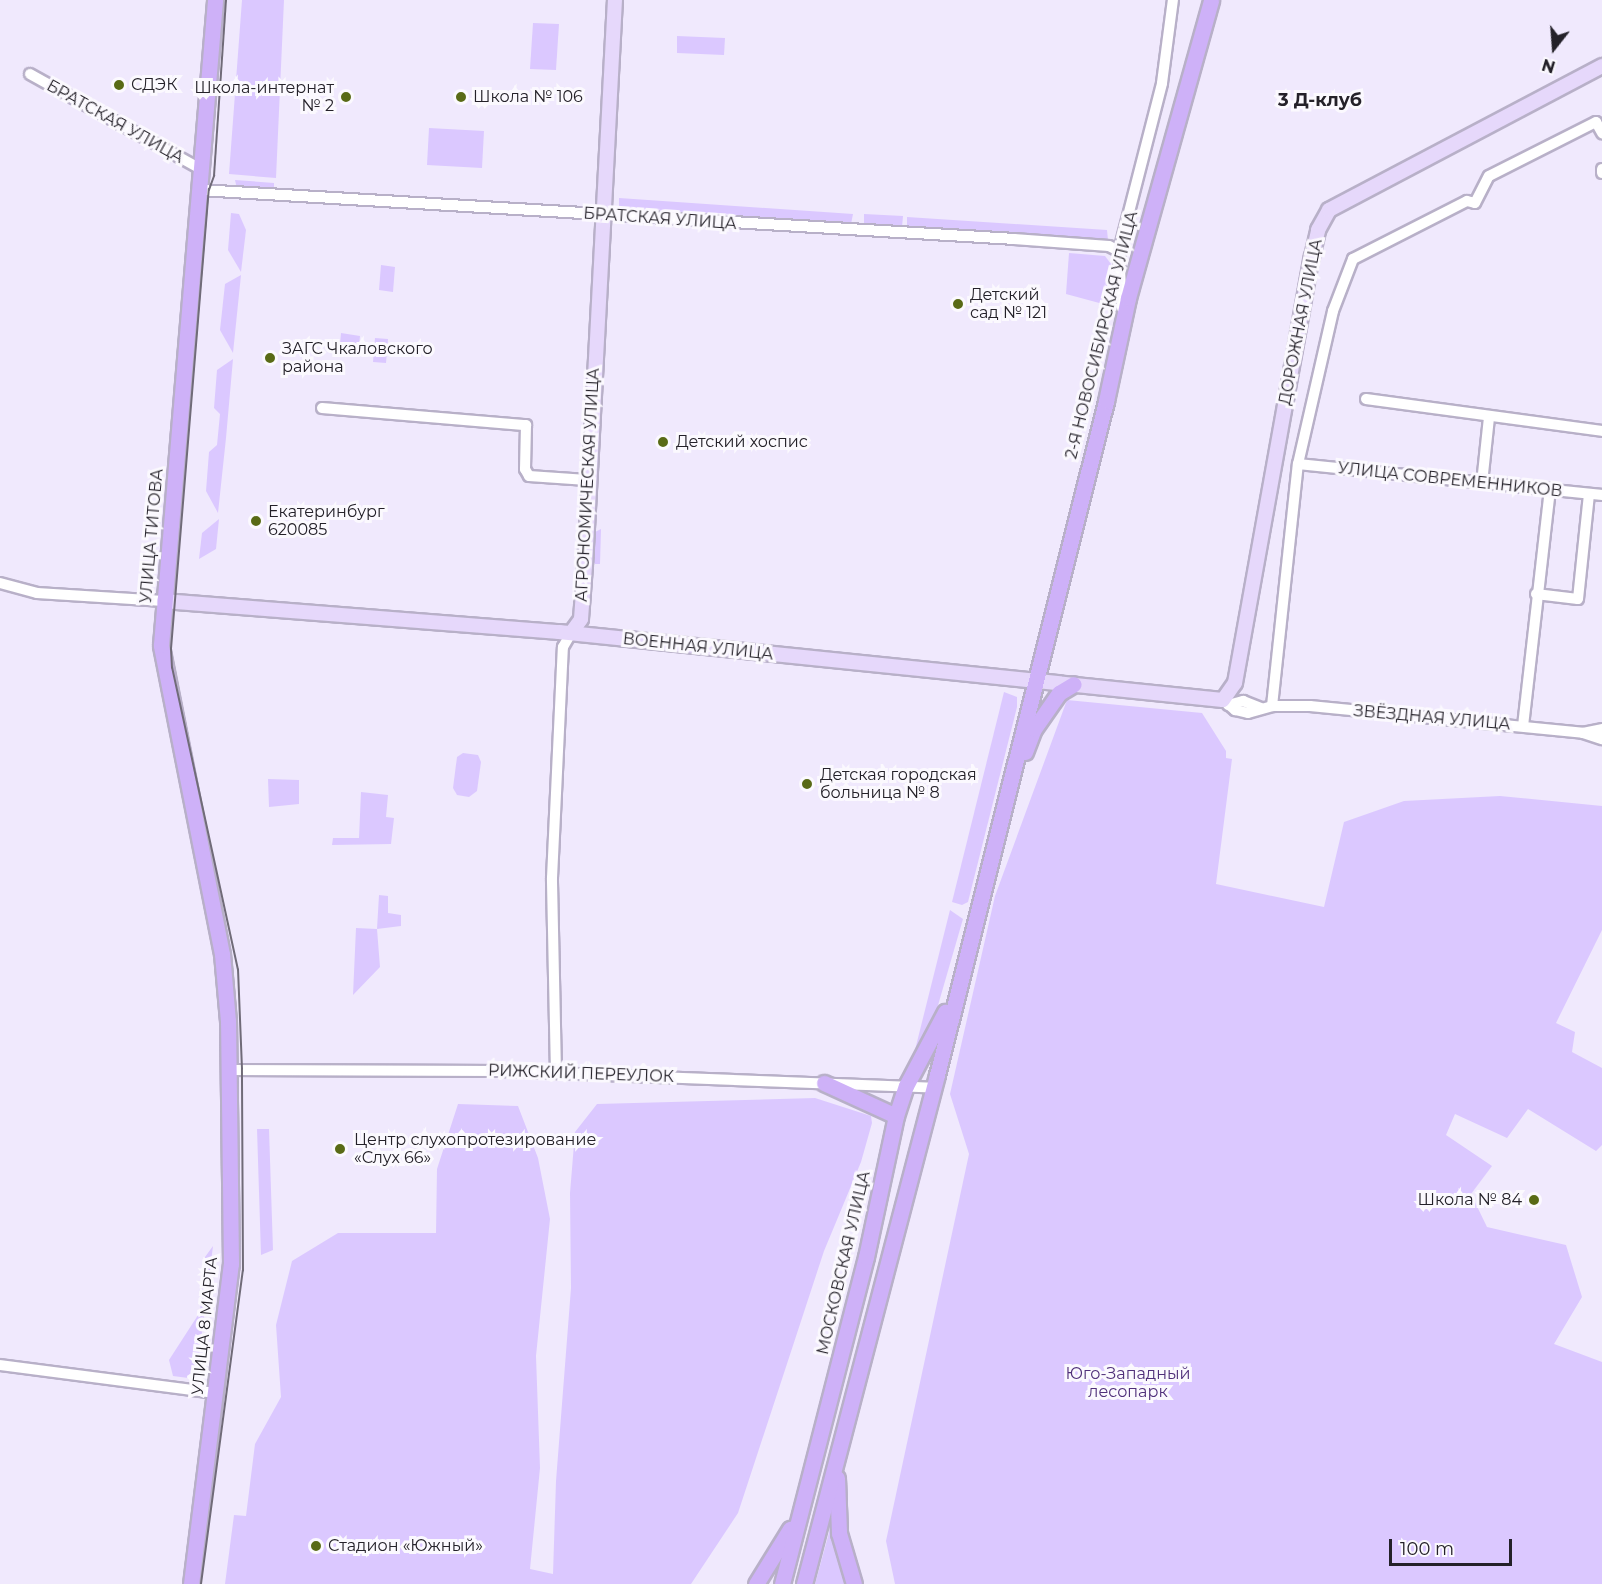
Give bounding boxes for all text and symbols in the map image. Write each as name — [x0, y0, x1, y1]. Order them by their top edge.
north arrow — [1524, 18, 1584, 78]
text: N — [1540, 55, 1558, 77]
place label: СДЭК — [131, 75, 177, 95]
street label: БРАТСКАЯ УЛИЦА — [43, 76, 187, 168]
marker: СДЭК — [112, 78, 126, 92]
place label: Школа-интернат № 2 — [194, 78, 334, 116]
place label: Школа № 106 — [473, 87, 583, 107]
district label: 3 Д-клуб — [1278, 89, 1362, 111]
marker: Школа-интернат № 2 — [339, 90, 353, 104]
marker: Школа № 106 — [454, 90, 468, 104]
street label: БРАТСКАЯ УЛИЦА — [583, 204, 737, 234]
street label: 2-Я НОВОСИБИРСКАЯ УЛИЦА — [1062, 209, 1142, 461]
street label: ДОРОЖНАЯ УЛИЦА — [1275, 237, 1327, 407]
place label: Детский сад № 121 — [970, 285, 1047, 323]
marker: Детский сад № 121 — [951, 297, 965, 311]
place label: ЗАГС Чкаловского района — [282, 339, 433, 377]
marker: ЗАГС Чкаловского района — [263, 351, 277, 365]
street label: АГРОНОМИЧЕСКАЯ УЛИЦА — [572, 368, 604, 602]
place label: Детский хоспис — [676, 432, 808, 452]
marker: Детский хоспис — [654, 433, 672, 451]
street label: УЛИЦА СОВРЕМЕННИКОВ — [1337, 459, 1563, 501]
street label: УЛИЦА ТИТОВА — [137, 468, 167, 604]
place label: Екатеринбург 620085 — [268, 502, 385, 540]
marker: Екатеринбург 620085 — [249, 514, 263, 528]
street label: ВОЕННАЯ УЛИЦА — [622, 630, 774, 664]
street label: ЗВЁЗДНАЯ УЛИЦА — [1353, 702, 1511, 734]
place label: Детская городская больница № 8 — [820, 765, 977, 803]
marker: Детская городская больница № 8 — [798, 775, 816, 793]
street label: РИЖСКИЙ ПЕРЕУЛОК — [488, 1061, 674, 1087]
place label: Центр слухопротезирование «Слух 66» — [354, 1130, 596, 1168]
marker: Центр слухопротезирование «Слух 66» — [331, 1140, 349, 1158]
street label: МОСКОВСКАЯ УЛИЦА — [814, 1169, 874, 1357]
place label: Школа № 84 — [1418, 1190, 1522, 1210]
marker: Школа № 84 — [1527, 1193, 1541, 1207]
street label: УЛИЦА 8 МАРТА — [188, 1256, 222, 1396]
park label: Юго-Западный лесопарк — [1065, 1364, 1191, 1402]
scale bar — [1392, 1527, 1515, 1565]
place label: Стадион «Южный» — [328, 1536, 483, 1556]
text: 100 m — [1400, 1538, 1454, 1560]
marker: Стадион «Южный» — [309, 1539, 323, 1553]

